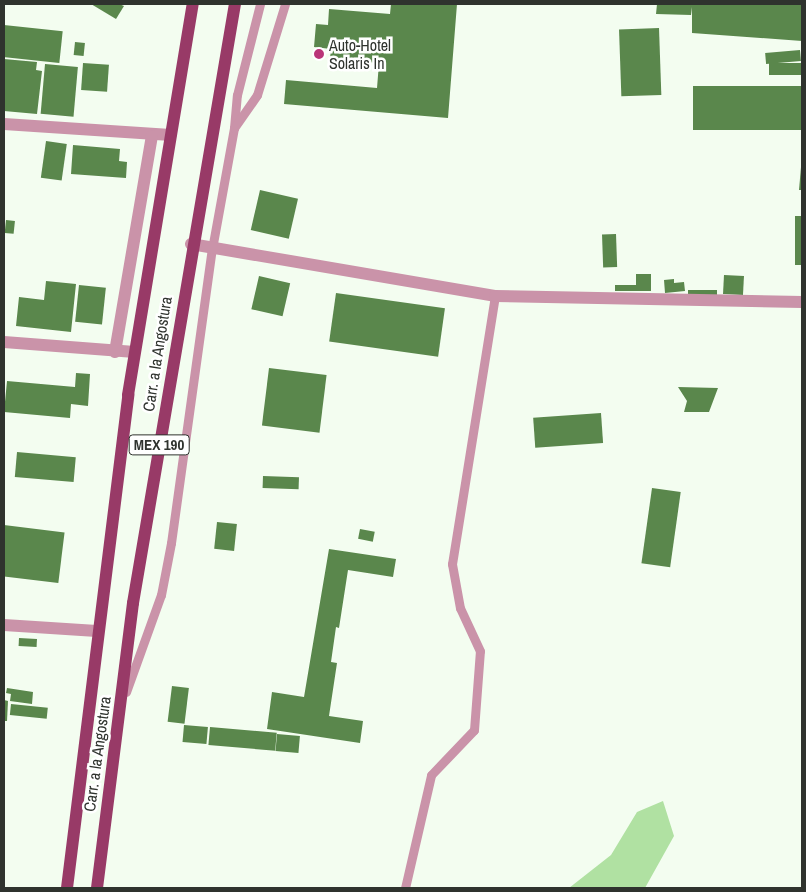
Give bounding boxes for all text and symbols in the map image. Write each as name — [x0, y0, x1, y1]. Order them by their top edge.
place label: Auto-Hotel Solaris In — [329, 35, 391, 73]
marker: Auto-Hotel Solaris In — [313, 48, 325, 60]
street label: Carr. a la Angostura — [138, 295, 176, 413]
road number: MEX 190 — [128, 432, 190, 458]
street label: Carr. a la Angostura — [79, 695, 115, 813]

